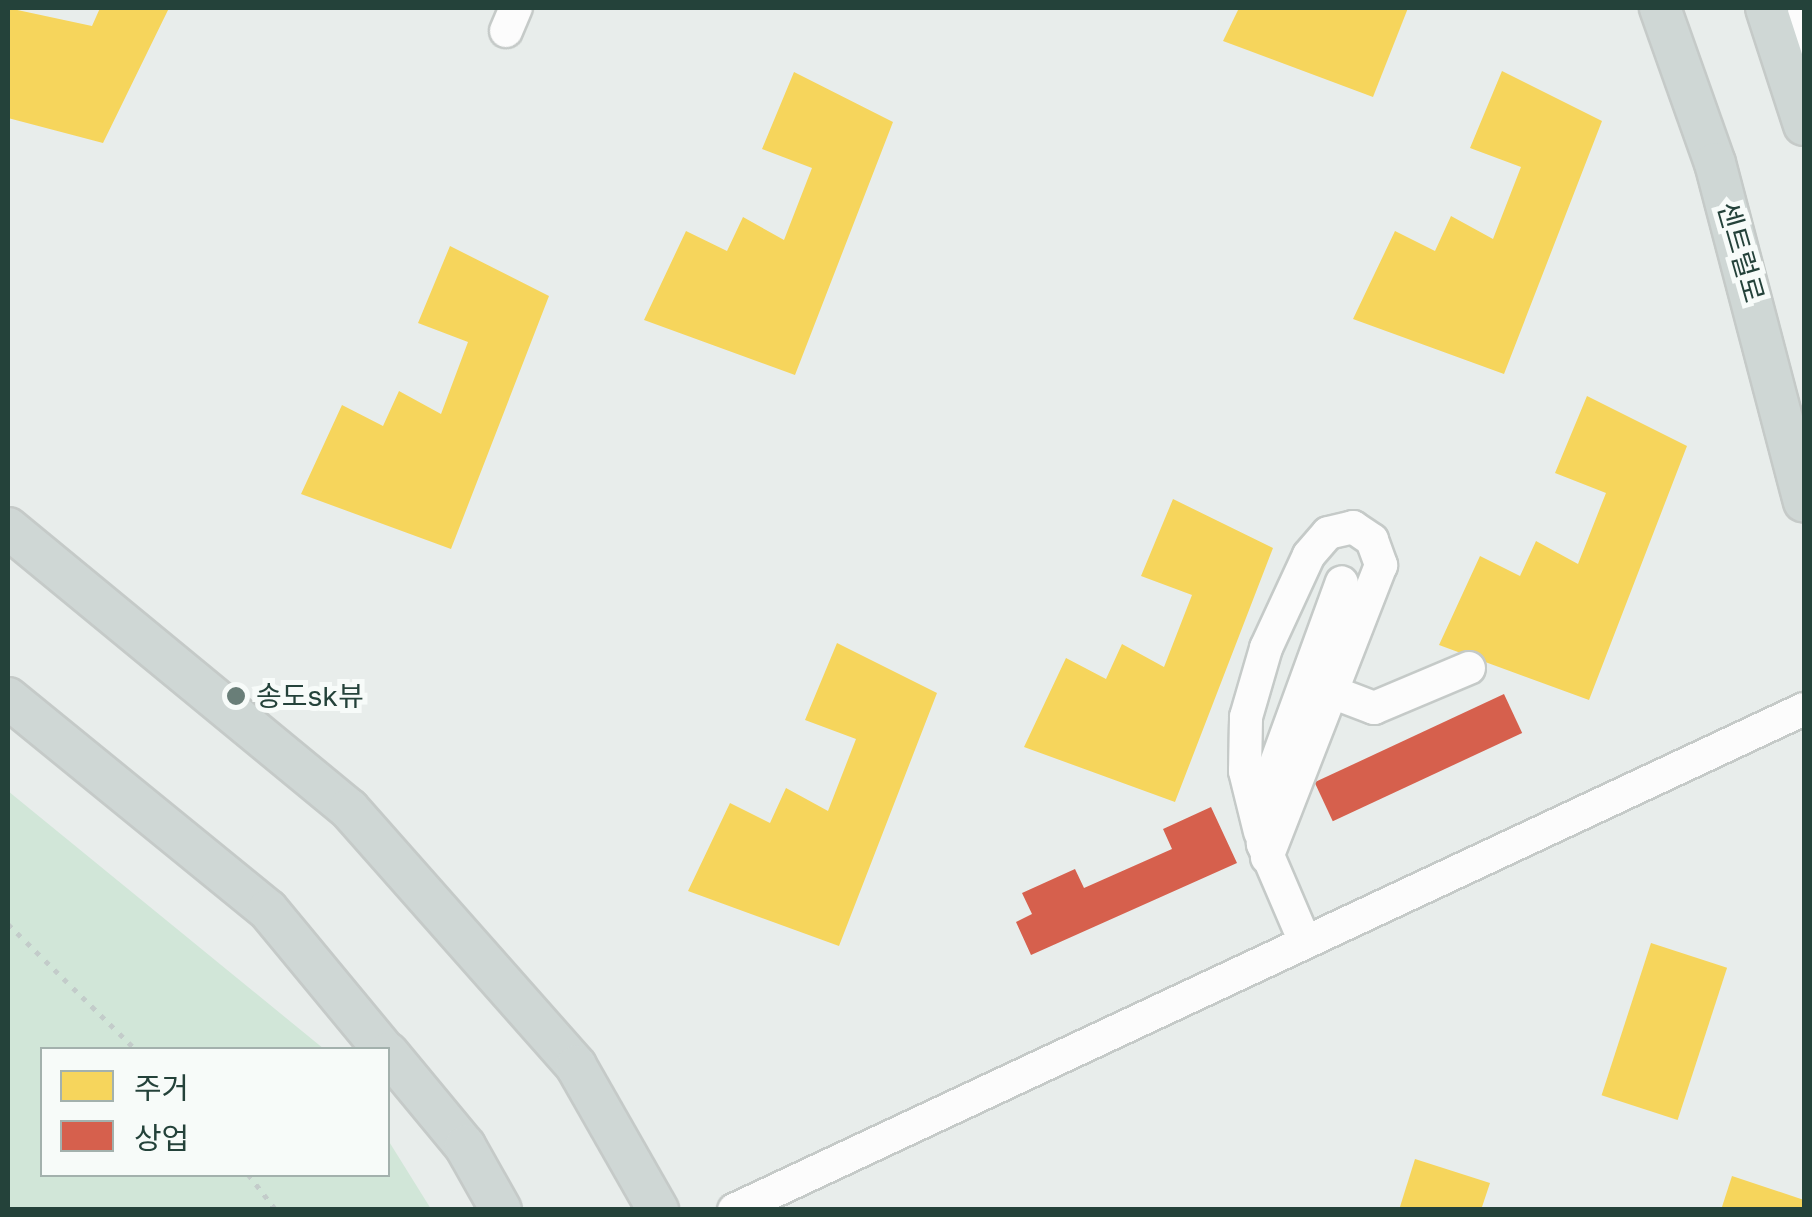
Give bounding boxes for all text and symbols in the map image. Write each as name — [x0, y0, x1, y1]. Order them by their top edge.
street label: 센트럴로 — [1711, 198, 1771, 306]
place label: 송도sk뷰 — [256, 679, 364, 713]
marker: 송도sk뷰 — [225, 685, 247, 707]
legend — [40, 1047, 390, 1177]
text: 주거 — [134, 1070, 189, 1106]
text: 상업 — [134, 1120, 189, 1156]

